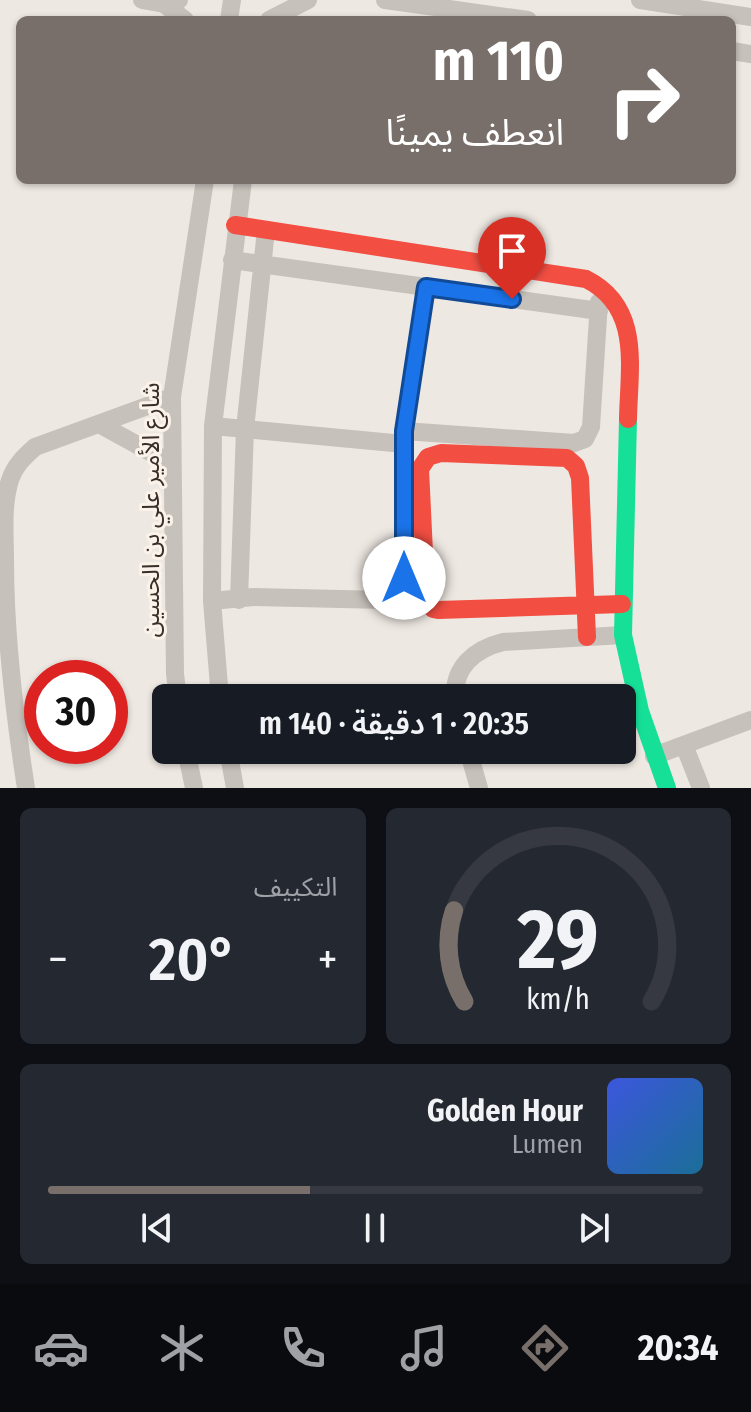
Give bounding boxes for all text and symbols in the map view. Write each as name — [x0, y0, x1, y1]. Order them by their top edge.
text: 110 m — [433, 28, 564, 95]
icon: right — [592, 48, 696, 152]
text: انعطف يمينًا — [386, 111, 564, 155]
pin — [478, 217, 546, 299]
icon: arrive — [490, 229, 534, 273]
street label: شارع الأمير علي بن الحسين — [137, 382, 170, 638]
position arrow — [362, 536, 446, 620]
speed limit sign: 30 — [24, 660, 128, 764]
text: 20:35 · 1 دقيقة · 140 m — [259, 706, 529, 742]
text: التكييف — [254, 872, 338, 903]
text: 29 — [517, 890, 599, 990]
text: 20° — [149, 924, 237, 996]
text: − — [48, 933, 68, 986]
text: + — [317, 933, 337, 986]
text: km/h — [526, 982, 590, 1017]
text: Golden Hour — [427, 1093, 583, 1129]
text: Lumen — [512, 1129, 583, 1160]
icon: previous — [135, 1206, 179, 1250]
icon: pause — [353, 1206, 397, 1250]
icon: next — [572, 1206, 616, 1250]
icon: car — [33, 1320, 89, 1376]
icon: climate — [154, 1320, 210, 1376]
icon: phone — [275, 1320, 331, 1376]
icon: music — [396, 1320, 452, 1376]
icon: directions — [517, 1320, 573, 1376]
text: 20:34 — [638, 1326, 718, 1370]

